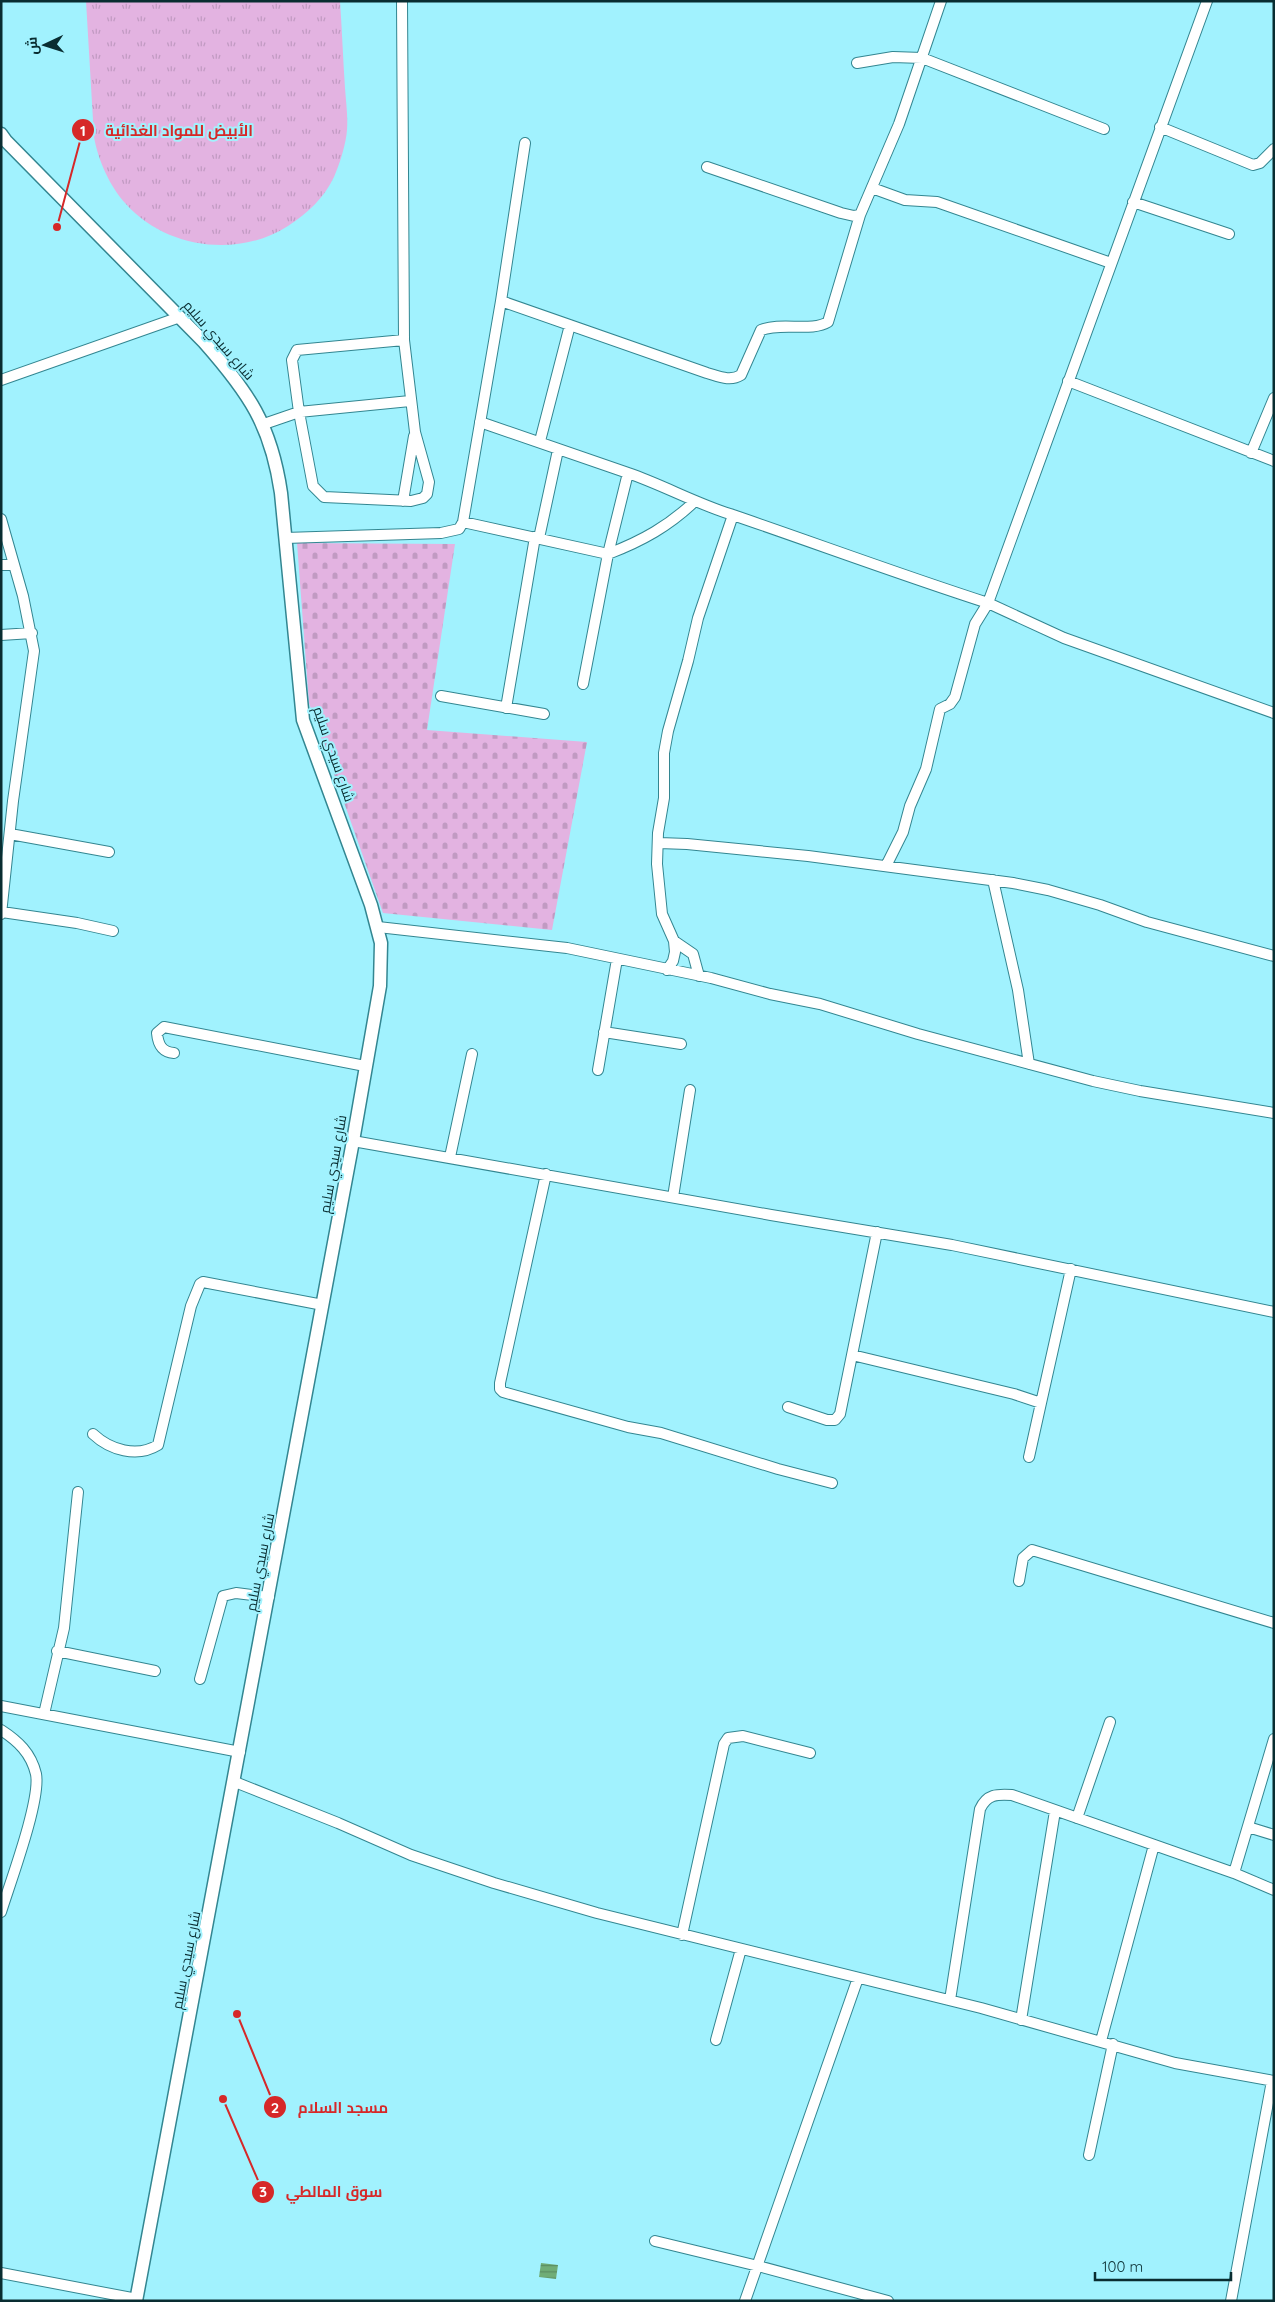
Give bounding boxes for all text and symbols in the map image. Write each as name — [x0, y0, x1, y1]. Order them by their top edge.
north arrow — [20, 20, 70, 70]
text: ش — [22, 36, 42, 55]
callout: الأبيض للمواد الغذائية — [71, 115, 263, 145]
text: 1 — [80, 121, 86, 140]
text: الأبيض للمواد الغذائية — [105, 121, 253, 140]
street label: شارع سيدي سليم — [177, 296, 259, 386]
street label: شارع سيدي سليم — [306, 704, 359, 805]
street label: شارع سيدي سليم — [315, 1113, 353, 1215]
street label: شارع سيدي سليم — [242, 1511, 281, 1613]
street label: شارع سيدي سليم — [168, 1909, 207, 2011]
callout: مسجد السلام — [262, 2092, 398, 2122]
text: 2 — [271, 2098, 279, 2117]
text: مسجد السلام — [298, 2098, 388, 2118]
callout: سوق المالطي — [250, 2177, 392, 2207]
text: 3 — [259, 2182, 267, 2201]
text: سوق المالطي — [286, 2182, 382, 2204]
scale bar — [1095, 2250, 1231, 2282]
text: 100 m — [1102, 2257, 1143, 2276]

